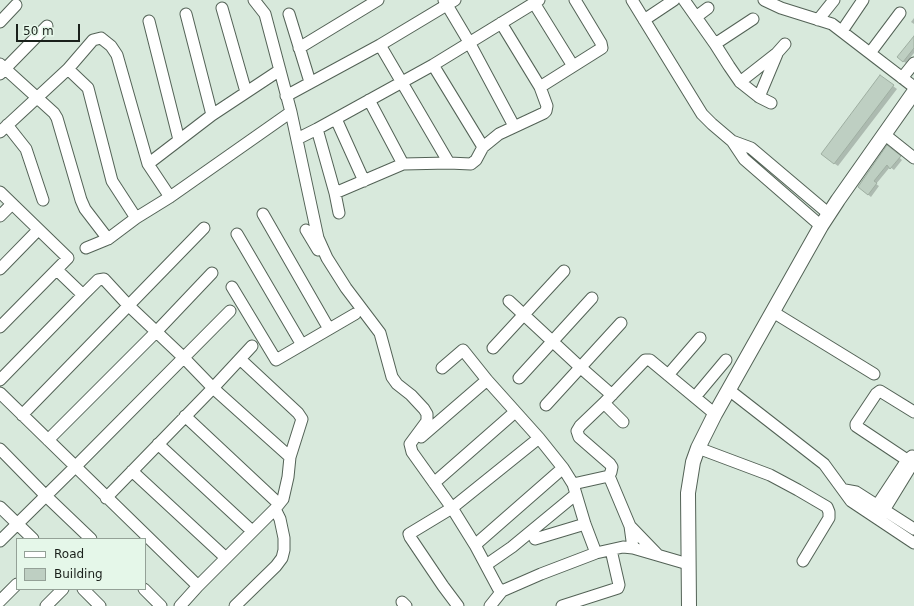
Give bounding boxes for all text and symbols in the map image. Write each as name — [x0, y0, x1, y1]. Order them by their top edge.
scale bar — [18, 16, 82, 42]
text: 50 m — [23, 24, 54, 38]
legend — [16, 538, 146, 590]
text: Road — [54, 547, 84, 561]
text: Building — [54, 567, 103, 581]

